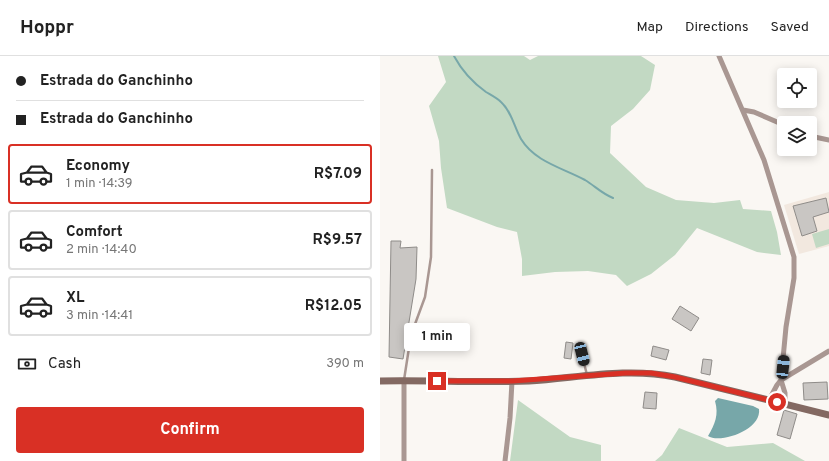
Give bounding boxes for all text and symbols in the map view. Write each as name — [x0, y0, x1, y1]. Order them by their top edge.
text: Hoppr — [20, 16, 74, 40]
text: Map — [637, 19, 663, 36]
text: Directions — [685, 19, 749, 36]
text: Saved — [771, 19, 809, 36]
map controls — [777, 68, 817, 156]
button: locate — [777, 68, 817, 108]
text: Estrada do Ganchinho — [40, 72, 193, 91]
text: Estrada do Ganchinho — [40, 110, 193, 129]
button: layers — [777, 116, 817, 156]
icon: car — [18, 156, 54, 192]
text: Economy — [66, 157, 130, 176]
text: R$7.09 — [314, 165, 362, 184]
text: 1 min · 14:39 — [66, 176, 133, 192]
icon: car — [18, 222, 54, 258]
text: Comfort — [66, 223, 123, 242]
text: R$9.57 — [313, 231, 362, 250]
text: 2 min · 14:40 — [66, 242, 137, 258]
icon: car — [18, 288, 54, 324]
text: XL — [66, 289, 84, 308]
text: R$12.05 — [305, 297, 362, 316]
text: 3 min · 14:41 — [66, 308, 133, 324]
callout: 1 min — [404, 323, 470, 351]
text: 1 min — [421, 329, 453, 345]
car — [573, 341, 591, 367]
icon: cash — [16, 353, 38, 375]
car — [776, 354, 790, 380]
text: Cash — [48, 355, 81, 374]
text: 390 m — [326, 356, 364, 372]
route end — [428, 372, 446, 390]
route start — [768, 393, 786, 411]
button: Confirm — [16, 407, 364, 453]

